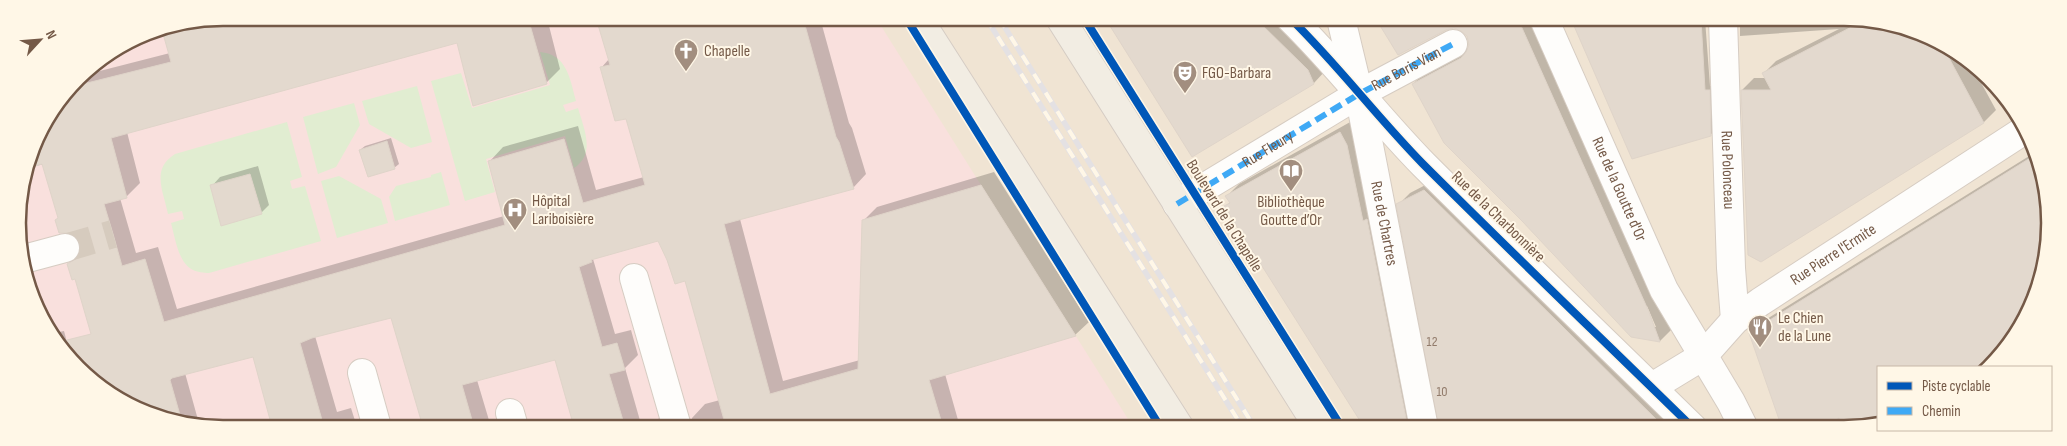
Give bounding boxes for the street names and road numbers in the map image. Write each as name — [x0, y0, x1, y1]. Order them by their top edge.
street label: Rue Boris Vian — [1368, 43, 1444, 95]
street label: Rue Fleury — [1239, 126, 1297, 172]
street label: Rue Polonceau — [1717, 130, 1739, 210]
street label: Rue de la Goutte d'Or — [1588, 134, 1651, 245]
street label: Boulevard de la Chapelle — [1182, 156, 1266, 276]
street label: Rue de la Charbonnière — [1447, 167, 1549, 267]
street label: Rue de Chartres — [1367, 180, 1402, 268]
street label: Rue Pierre l'Ermite — [1787, 220, 1880, 289]

